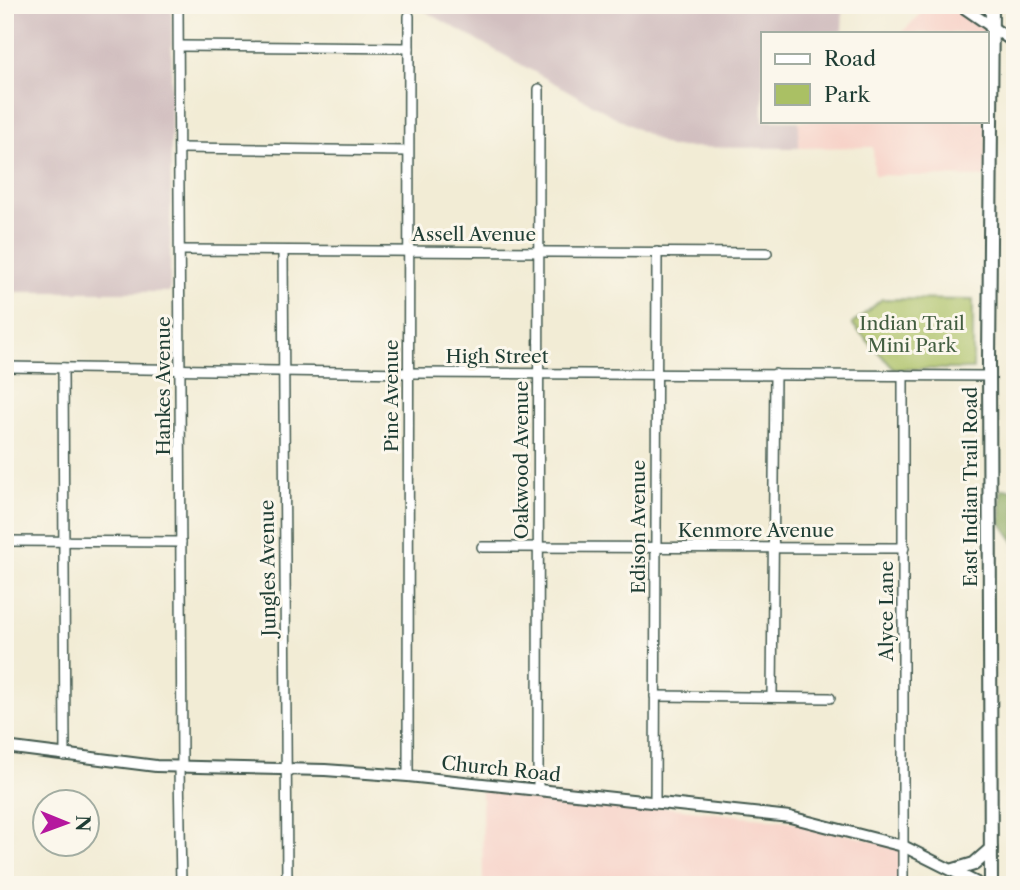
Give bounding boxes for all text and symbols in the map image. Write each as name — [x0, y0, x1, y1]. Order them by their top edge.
legend — [761, 32, 988, 122]
text: Road — [824, 46, 876, 71]
text: Park — [824, 82, 870, 107]
street label: Assell Avenue — [411, 223, 536, 246]
park label: Indian Trail Mini Park — [859, 312, 965, 357]
street label: Hankes Avenue — [152, 316, 175, 456]
street label: Pine Avenue — [380, 340, 403, 452]
street label: High Street — [446, 345, 549, 368]
street label: Oakwood Avenue — [510, 381, 533, 539]
street label: East Indian Trail Road — [959, 386, 982, 587]
street label: Edison Avenue — [627, 460, 650, 594]
street label: Jungles Avenue — [255, 500, 281, 639]
street label: Kenmore Avenue — [678, 519, 834, 542]
street label: Alyce Lane — [875, 561, 898, 662]
street label: Church Road — [440, 751, 562, 787]
north arrow — [32, 788, 102, 858]
text: N — [71, 815, 94, 832]

